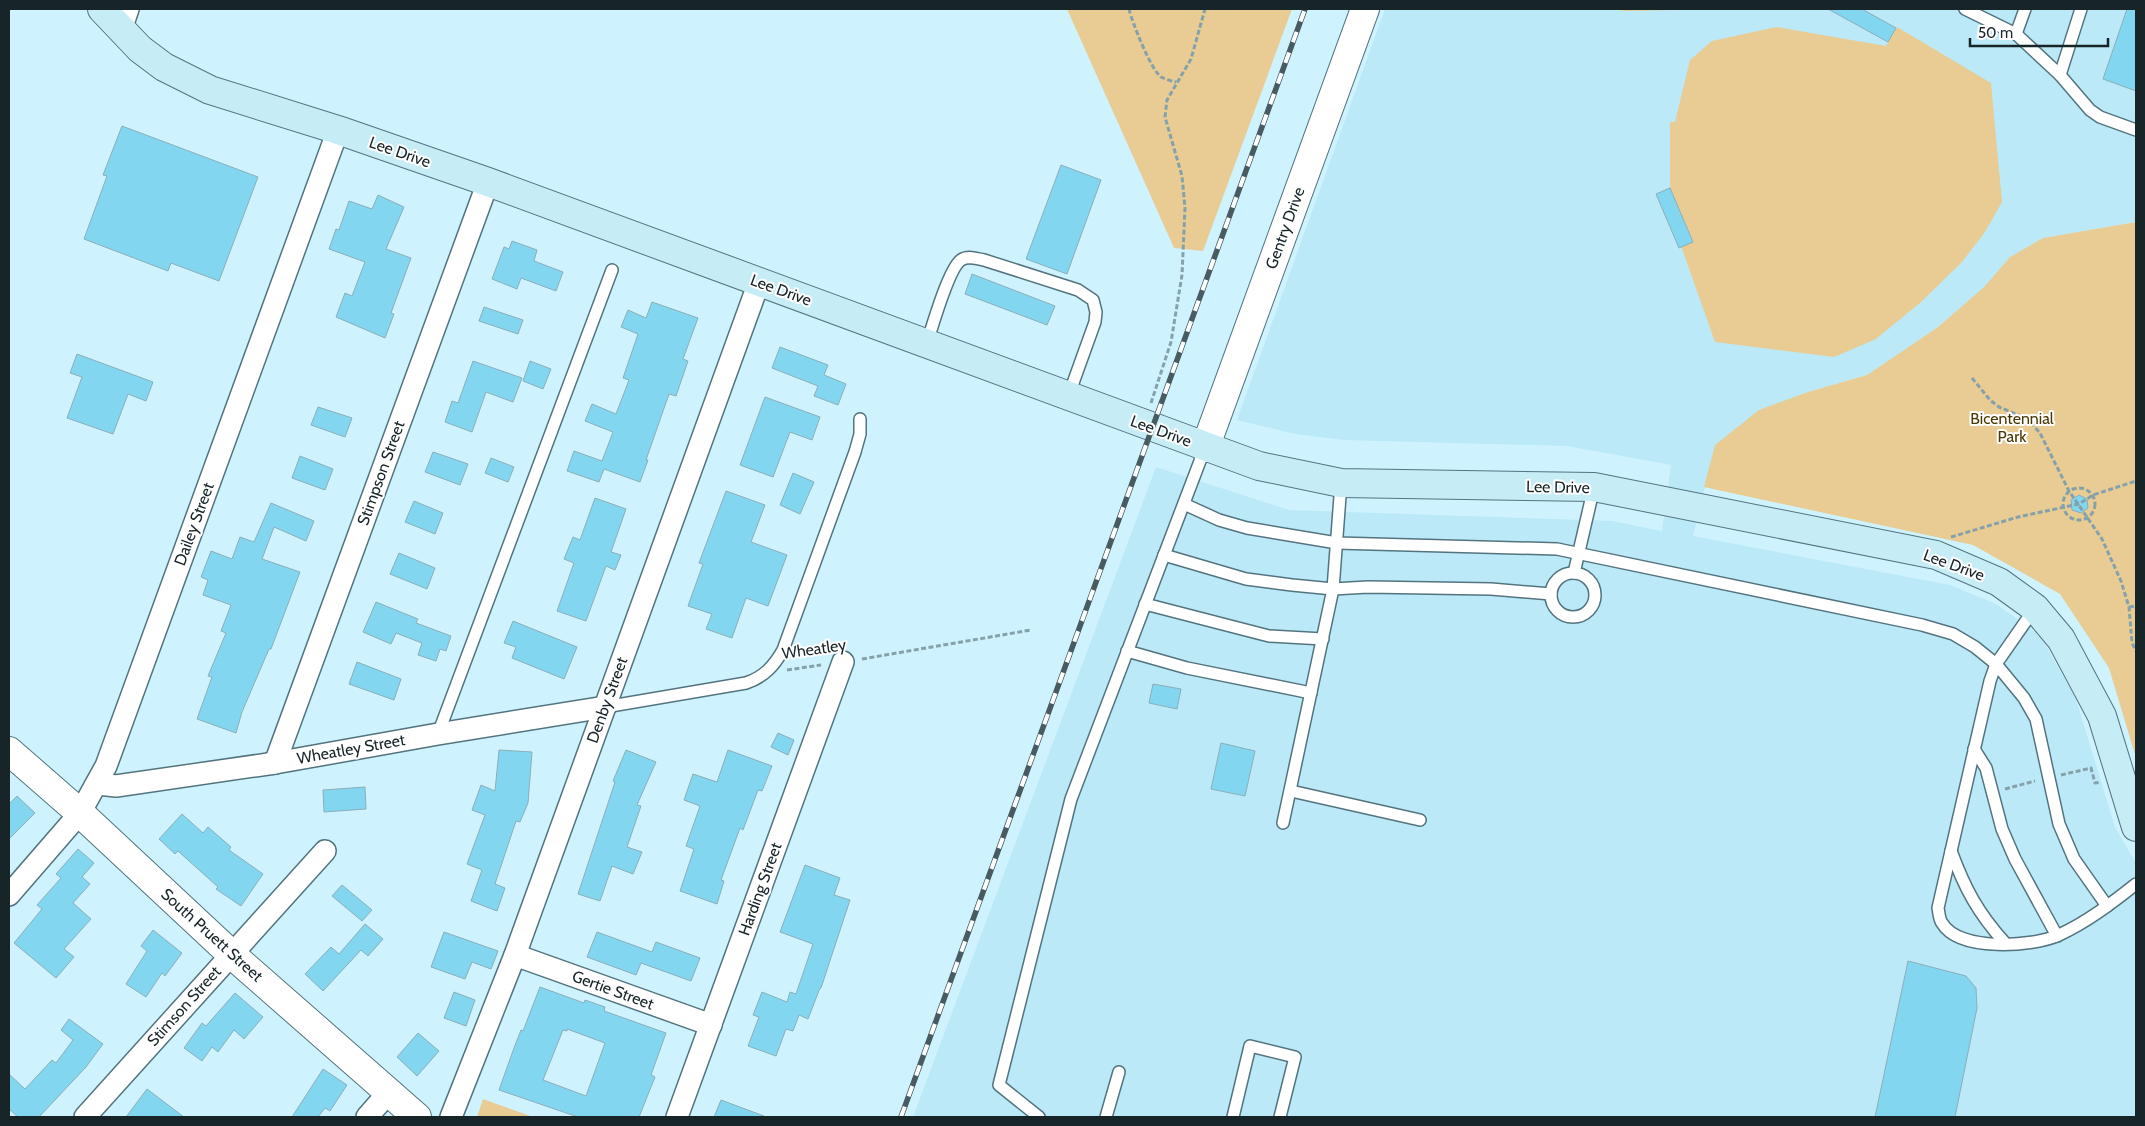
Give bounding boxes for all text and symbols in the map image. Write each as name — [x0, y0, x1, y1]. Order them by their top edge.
scale bar — [1970, 15, 2108, 47]
text: 50 m — [1978, 24, 2013, 42]
street label: Lee Drive — [367, 133, 433, 171]
street label: Gentry Drive — [1261, 184, 1309, 272]
street label: Lee Drive — [748, 270, 814, 310]
park label: Bicentennial Park — [1970, 409, 2054, 446]
street label: Lee Drive — [1128, 411, 1194, 451]
street label: Stimpson Street — [353, 418, 409, 528]
street label: Lee Drive — [1526, 477, 1590, 497]
street label: Dailey Street — [170, 479, 218, 568]
street label: Lee Drive — [1921, 545, 1987, 585]
street label: Wheatley — [781, 635, 847, 663]
street label: Denby Street — [583, 654, 632, 746]
street label: Wheatley Street — [295, 730, 407, 768]
street label: Harding Street — [734, 839, 786, 938]
street label: South Pruett Street — [157, 884, 267, 986]
street label: Stimson Street — [143, 962, 225, 1050]
street label: Gertie Street — [570, 966, 657, 1014]

